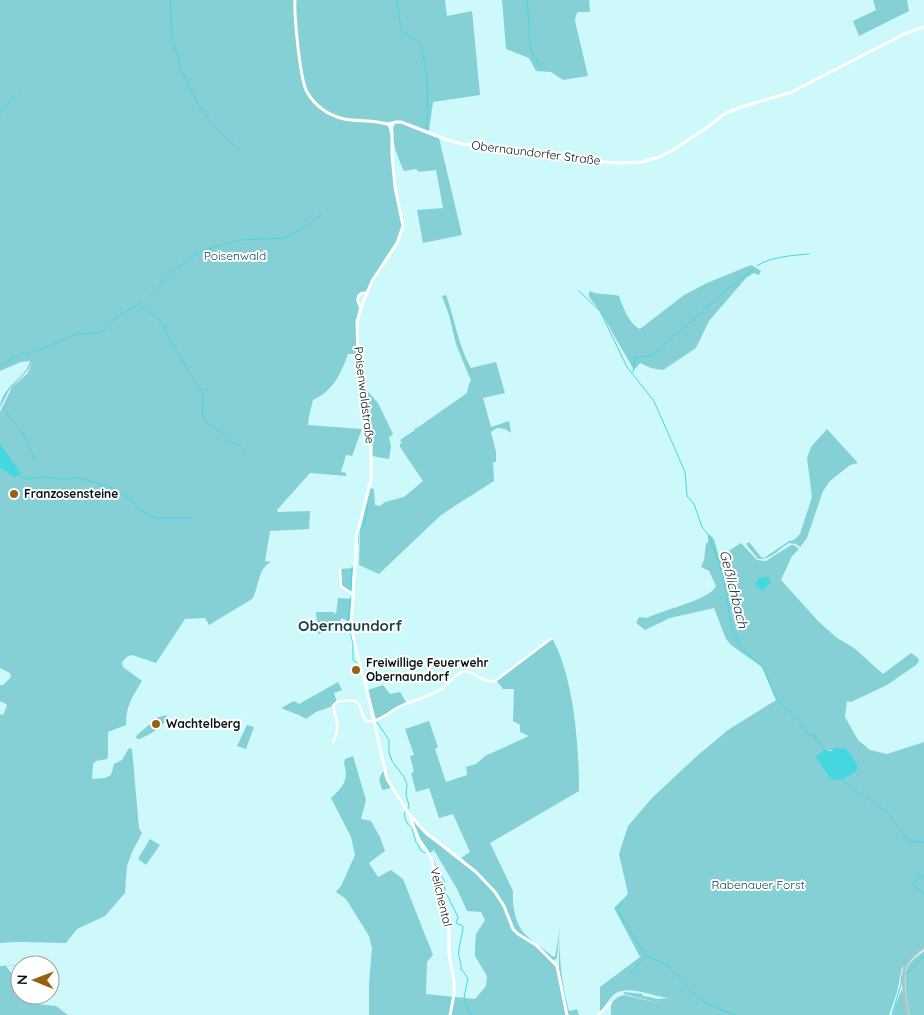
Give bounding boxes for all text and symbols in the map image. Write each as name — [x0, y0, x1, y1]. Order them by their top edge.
street label: Obernaundorfer Straße — [471, 137, 602, 168]
park label: Poisenwald — [204, 248, 266, 263]
street label: Poisenwaldstraße — [351, 345, 378, 445]
place label: Franzosensteine — [24, 486, 118, 501]
marker: Franzosensteine — [8, 488, 20, 500]
water label: Geßlichbach — [716, 548, 753, 631]
district label: Obernaundorf — [298, 616, 402, 635]
place label: Freiwillige Feuerwehr Obernaundorf — [366, 655, 489, 684]
marker: Freiwillige Feuerwehr Obernaundorf — [350, 664, 362, 676]
place label: Wachtelberg — [166, 716, 241, 731]
marker: Wachtelberg — [150, 718, 162, 730]
street label: Veilchental — [427, 866, 456, 928]
park label: Rabenauer Forst — [711, 877, 805, 892]
north arrow — [10, 955, 60, 1005]
text: N — [13, 974, 31, 985]

